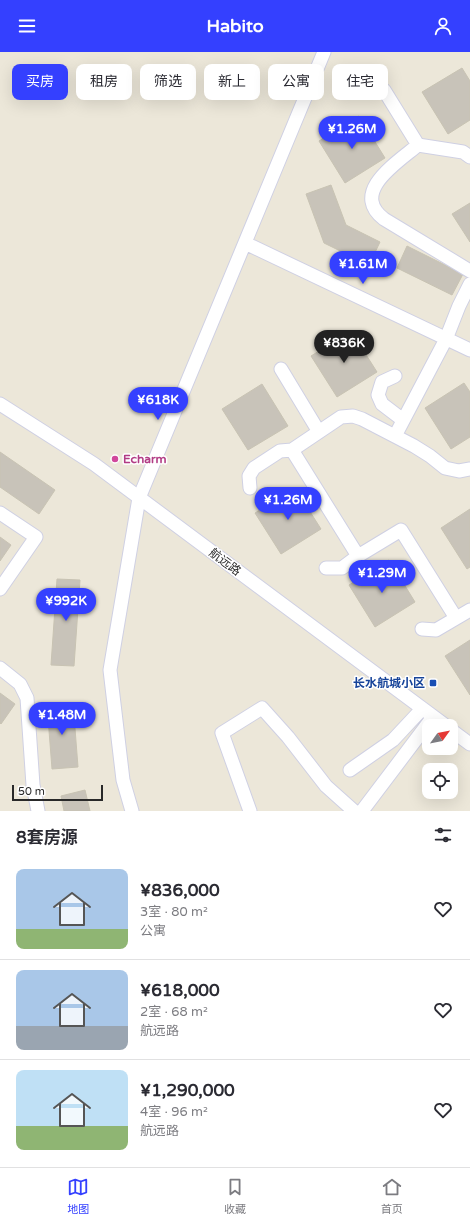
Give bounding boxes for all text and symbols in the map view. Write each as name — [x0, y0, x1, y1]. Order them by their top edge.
icon: menu — [16, 15, 38, 37]
text: Habito — [206, 15, 264, 37]
icon: person — [432, 15, 454, 37]
chip: 买房 — [12, 64, 68, 100]
chip: 租房 — [76, 64, 132, 100]
chip: 筛选 — [140, 64, 196, 100]
chip: 新上 — [204, 64, 260, 100]
chip: 公寓 — [268, 64, 324, 100]
chip: 住宅 — [332, 64, 388, 100]
pin: ¥1.26M — [319, 116, 385, 150]
text: ¥1.26M — [328, 121, 376, 137]
pin: ¥1.61M — [330, 251, 396, 285]
text: ¥1.61M — [339, 256, 387, 272]
pin: ¥836K — [316, 330, 372, 364]
text: ¥836K — [323, 335, 365, 351]
pin: ¥618K — [130, 387, 186, 421]
text: ¥618K — [137, 392, 179, 408]
place label: Echarm — [123, 452, 167, 466]
marker: Echarm — [110, 454, 120, 464]
pin: ¥1.26M — [255, 487, 321, 521]
text: ¥1.26M — [264, 492, 312, 508]
street label: 航远路 — [206, 546, 244, 578]
pin: ¥1.29M — [349, 560, 415, 594]
text: ¥1.29M — [358, 565, 406, 581]
pin: ¥992K — [38, 588, 94, 622]
text: ¥992K — [45, 593, 87, 609]
place label: 长水航城小区 — [353, 676, 425, 690]
marker: 长水航城小区 — [428, 678, 438, 688]
pin: ¥1.48M — [29, 702, 95, 736]
text: ¥1.48M — [38, 707, 86, 723]
north arrow — [422, 719, 458, 755]
map controls — [422, 719, 458, 799]
button: locate — [422, 763, 458, 799]
scale bar — [12, 783, 103, 802]
text: 50 m — [18, 785, 45, 798]
icon: filters — [432, 824, 454, 846]
text: 8套房源 — [16, 827, 78, 848]
text: ¥836,000 — [140, 880, 220, 901]
icon: home — [48, 885, 96, 933]
icon: heart — [432, 898, 454, 920]
text: 3室 · 80 m² — [140, 904, 208, 920]
text: 公寓 — [140, 923, 166, 939]
text: ¥618,000 — [140, 980, 220, 1001]
icon: home — [48, 986, 96, 1034]
icon: heart — [432, 999, 454, 1021]
text: 2室 · 68 m² — [140, 1004, 208, 1020]
text: 航远路 — [140, 1023, 179, 1039]
text: ¥1,290,000 — [140, 1080, 235, 1101]
icon: home — [48, 1086, 96, 1134]
icon: heart — [432, 1099, 454, 1121]
text: 4室 · 96 m² — [140, 1104, 208, 1120]
text: 航远路 — [140, 1123, 179, 1139]
tab: 地图 — [67, 1176, 89, 1216]
tab: 收藏 — [224, 1176, 246, 1216]
tab: 首页 — [381, 1176, 403, 1216]

